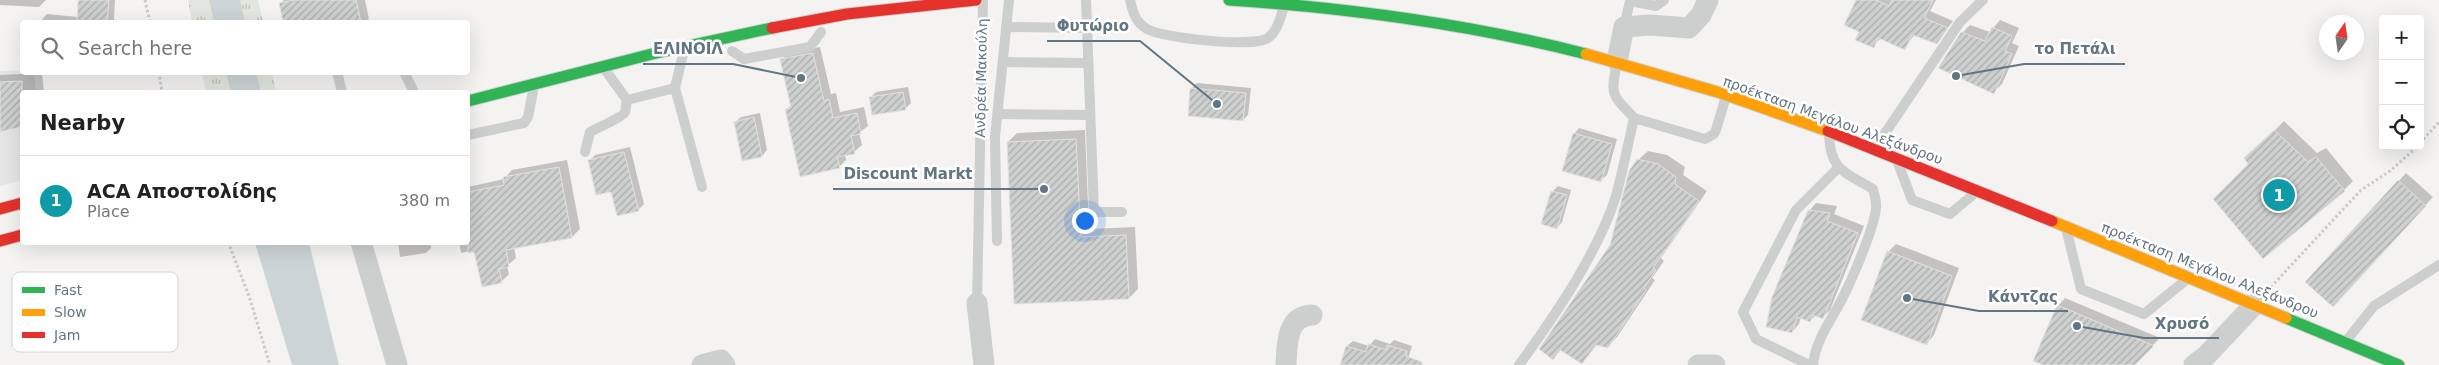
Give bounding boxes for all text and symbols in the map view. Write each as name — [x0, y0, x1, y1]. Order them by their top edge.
callout: Φυτώριο — [1047, 11, 1140, 41]
north arrow — [2319, 15, 2364, 60]
map controls — [2379, 15, 2424, 150]
button: + — [2379, 15, 2424, 60]
text: Φυτώριο — [1057, 17, 1129, 35]
street label: Ανδρέα Μακούλη — [972, 18, 990, 138]
search box — [20, 20, 470, 75]
icon: search — [38, 34, 66, 62]
callout: ΕΛΙΝΟΙΛ — [643, 34, 733, 64]
callout: το Πετάλι — [2024, 34, 2125, 64]
text: Search here — [78, 37, 192, 59]
text: ΕΛΙΝΟΙΛ — [653, 40, 723, 58]
text: το Πετάλι — [2034, 40, 2116, 58]
button: − — [2379, 60, 2424, 105]
street label: προέκταση Μεγάλου Αλεξάνδρου — [1721, 73, 1945, 167]
button: locate — [2379, 105, 2424, 150]
text: Nearby — [40, 111, 125, 135]
callout: Discount Markt — [833, 159, 982, 189]
text: Discount Markt — [843, 165, 973, 183]
pin: 1 — [2263, 176, 2295, 214]
text: ACA Αποστολίδης — [87, 180, 277, 202]
text: 1 — [50, 191, 62, 210]
text: 380 m — [399, 191, 450, 210]
text: Place — [87, 202, 130, 221]
your location — [1072, 208, 1098, 234]
street label: προέκταση Μεγάλου Αλεξάνδρου — [2099, 219, 2321, 321]
legend — [12, 272, 178, 352]
callout: Κάντζας — [1979, 281, 2068, 311]
text: Fast — [54, 282, 83, 298]
text: Κάντζας — [1988, 288, 2058, 306]
text: Slow — [54, 304, 87, 320]
callout: Χρυσό — [2144, 308, 2219, 338]
text: Χρυσό — [2155, 315, 2209, 333]
text: Jam — [53, 327, 80, 343]

